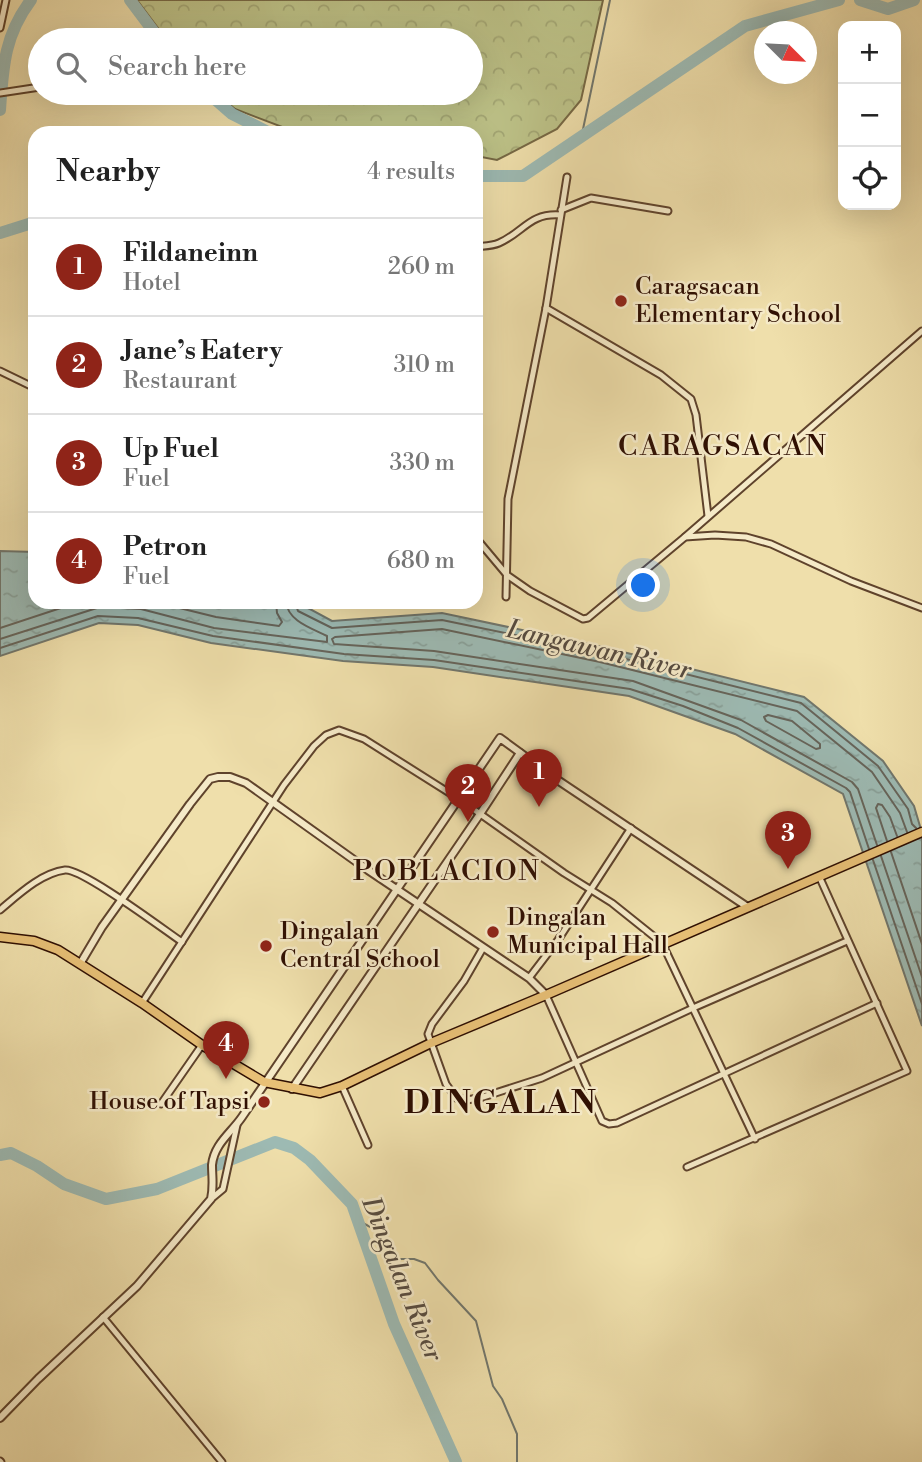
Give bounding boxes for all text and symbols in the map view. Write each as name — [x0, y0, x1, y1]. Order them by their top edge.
north arrow — [754, 21, 817, 84]
map controls — [838, 21, 901, 210]
button: + — [838, 21, 901, 84]
search box — [28, 28, 483, 105]
icon: search — [52, 48, 90, 86]
text: Search here — [108, 51, 247, 83]
button: − — [838, 84, 901, 147]
button: locate — [838, 147, 901, 210]
text: Nearby — [56, 153, 160, 191]
text: 4 results — [367, 158, 455, 186]
text: Fildaneinn — [123, 237, 258, 269]
text: 1 — [73, 253, 85, 281]
text: 260 m — [388, 253, 455, 281]
text: Hotel — [123, 269, 181, 297]
place label: Caragsacan Elementary School — [635, 272, 841, 330]
marker: Caragsacan Elementary School — [613, 293, 629, 309]
text: Jane’s Eatery — [123, 335, 282, 367]
text: 2 — [72, 351, 86, 379]
text: 310 m — [394, 351, 455, 379]
text: Restaurant — [123, 367, 237, 395]
district label: CARAGSACAN — [618, 429, 828, 464]
text: Up Fuel — [123, 433, 219, 465]
text: 3 — [72, 449, 86, 477]
text: 330 m — [389, 449, 455, 477]
text: Fuel — [123, 465, 169, 493]
text: Petron — [123, 531, 207, 563]
text: 4 — [71, 547, 87, 575]
text: 680 m — [387, 547, 455, 575]
text: Fuel — [123, 563, 169, 591]
your location — [626, 568, 660, 602]
water label: Langawan River — [503, 613, 695, 687]
pin: 1 — [516, 749, 562, 807]
pin: 2 — [445, 764, 491, 822]
pin: 3 — [765, 811, 811, 869]
district label: POBLACION — [353, 854, 541, 889]
place label: Dingalan Municipal Hall — [507, 903, 668, 961]
place label: Dingalan Central School — [280, 917, 440, 975]
marker: Dingalan Municipal Hall — [485, 924, 501, 940]
marker: Dingalan Central School — [258, 938, 274, 954]
pin: 4 — [203, 1021, 249, 1079]
district label: DINGALAN — [404, 1083, 598, 1123]
place label: House of Tapsi — [89, 1087, 250, 1117]
marker: House of Tapsi — [256, 1094, 272, 1110]
water label: Dingalan River — [354, 1191, 450, 1367]

